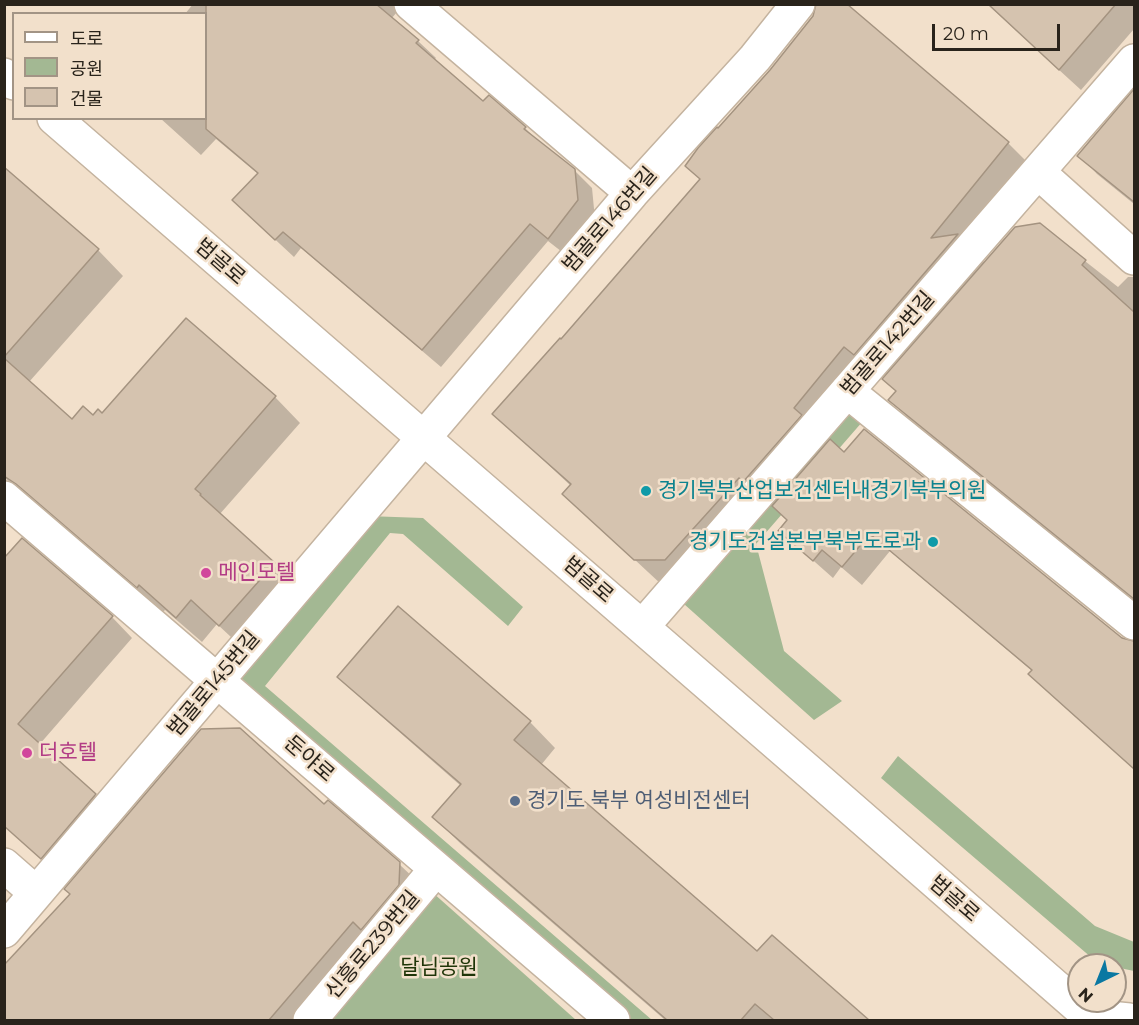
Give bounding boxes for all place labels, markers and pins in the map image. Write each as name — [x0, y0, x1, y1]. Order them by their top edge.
place label: 경기북부산업보건센터내경기북부의원 — [658, 478, 986, 504]
marker: 경기북부산업보건센터내경기북부의원 — [639, 484, 653, 498]
place label: 경기도건설본부북부도로과 — [689, 529, 921, 555]
marker: 경기도건설본부북부도로과 — [926, 535, 940, 549]
place label: 메인모텔 — [218, 560, 295, 586]
marker: 메인모텔 — [199, 566, 213, 580]
place label: 더호텔 — [39, 740, 97, 766]
marker: 더호텔 — [20, 746, 34, 760]
place label: 경기도 북부 여성비전센터 — [527, 788, 751, 814]
marker: 경기도 북부 여성비전센터 — [508, 794, 522, 808]

